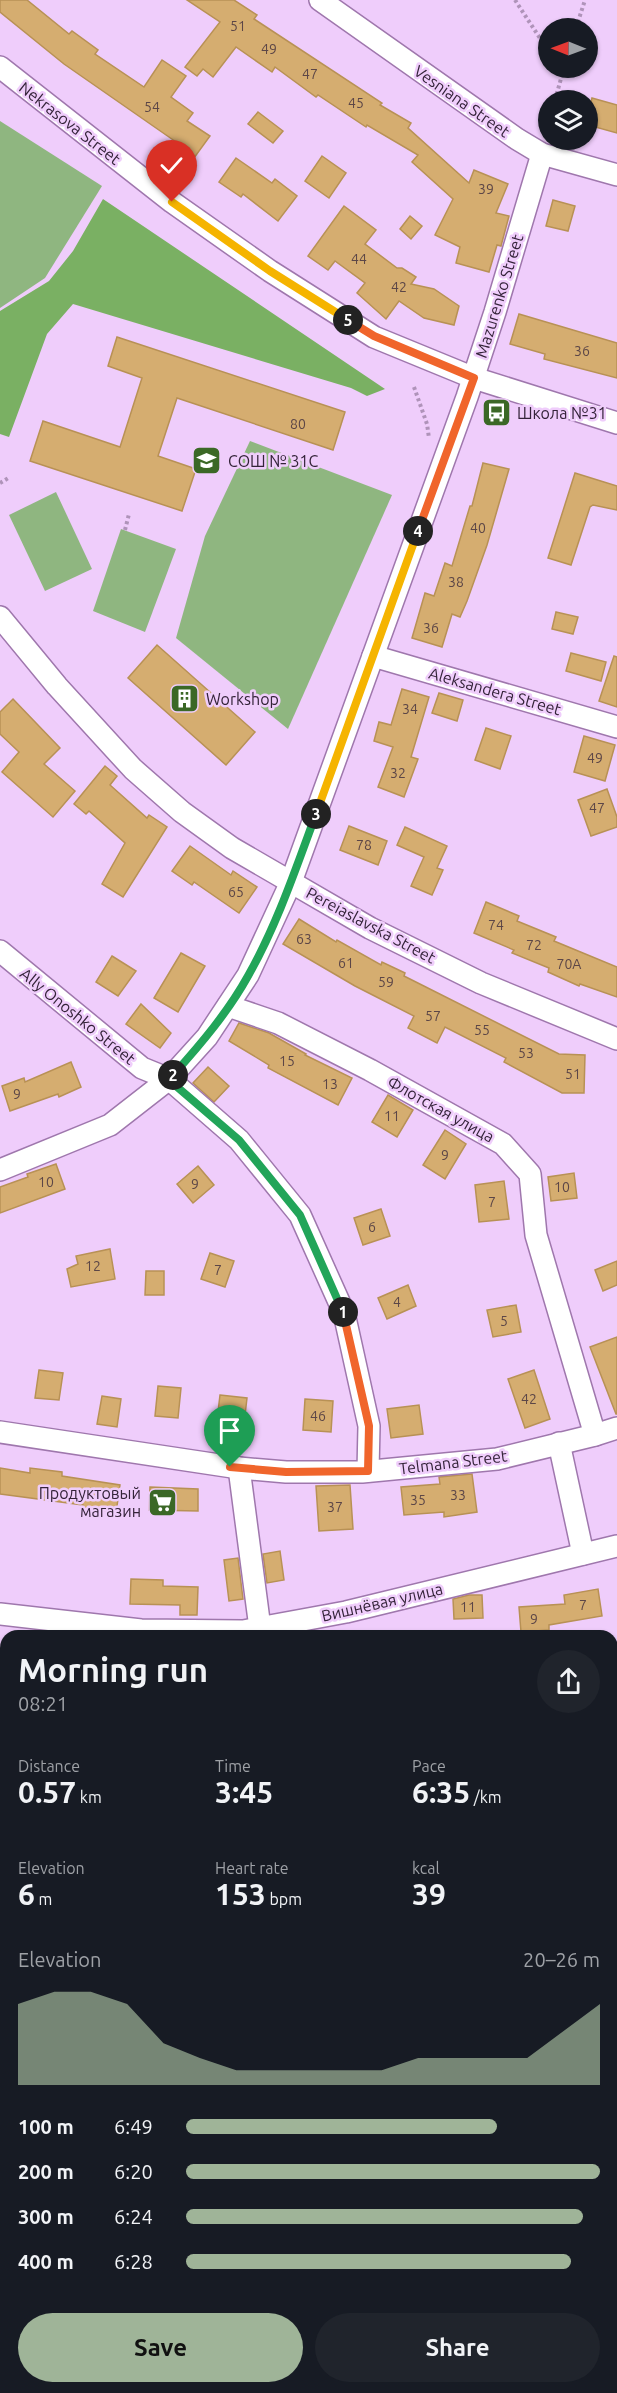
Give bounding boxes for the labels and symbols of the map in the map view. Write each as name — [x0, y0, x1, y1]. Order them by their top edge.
house number: 51 — [230, 18, 246, 34]
north arrow — [538, 18, 598, 78]
house number: 49 — [261, 41, 277, 57]
street label: Vesniana Street — [411, 61, 514, 141]
house number: 47 — [302, 66, 318, 82]
street label: Nekrasova Street — [16, 78, 125, 168]
house number: 45 — [348, 95, 364, 111]
house number: 54 — [144, 99, 160, 115]
pin — [146, 140, 197, 202]
house number: 39 — [478, 181, 494, 197]
street label: Mazurenko Street — [472, 231, 527, 360]
house number: 44 — [351, 251, 367, 267]
house number: 42 — [391, 279, 407, 295]
pin: 5 — [333, 305, 363, 335]
house number: 36 — [574, 343, 590, 359]
bus stop icon: Школа №31 — [480, 397, 512, 429]
place label: Школа №31 — [517, 404, 607, 422]
house number: 80 — [290, 416, 306, 432]
school or university icon: СОШ № 31С — [191, 445, 223, 477]
place label: СОШ № 31С — [228, 452, 319, 470]
pin: 4 — [403, 516, 433, 546]
house number: 40 — [470, 520, 486, 536]
house number: 38 — [448, 574, 464, 590]
house number: 36 — [423, 620, 439, 636]
street label: Aleksandera Street — [427, 664, 564, 719]
building icon: Workshop — [169, 683, 201, 715]
place label: Workshop — [206, 690, 279, 708]
house number: 34 — [402, 701, 418, 717]
house number: 49 — [587, 750, 603, 766]
house number: 32 — [390, 765, 406, 781]
pin: 3 — [301, 799, 331, 829]
house number: 47 — [589, 800, 605, 816]
house number: 78 — [356, 837, 372, 853]
street label: Pereiaslavska Street — [303, 883, 439, 967]
house number: 65 — [228, 884, 244, 900]
house number: 74 — [488, 917, 504, 933]
house number: 63 — [296, 931, 312, 947]
house number: 72 — [526, 937, 542, 953]
house number: 61 — [338, 955, 354, 971]
house number: 70А — [557, 956, 581, 972]
street label: Ally Onoshko Street — [17, 964, 140, 1068]
house number: 59 — [378, 974, 394, 990]
house number: 57 — [425, 1008, 441, 1024]
house number: 55 — [474, 1022, 490, 1038]
house number: 53 — [518, 1045, 534, 1061]
house number: 15 — [279, 1053, 295, 1069]
pin: 2 — [158, 1060, 188, 1090]
house number: 51 — [565, 1066, 581, 1082]
street label: Флотская улица — [385, 1072, 497, 1146]
house number: 13 — [322, 1076, 338, 1092]
house number: 9 — [13, 1086, 21, 1102]
house number: 11 — [384, 1108, 400, 1124]
house number: 9 — [441, 1147, 449, 1163]
house number: 10 — [38, 1174, 54, 1190]
house number: 9 — [191, 1176, 199, 1192]
house number: 10 — [554, 1179, 570, 1195]
house number: 7 — [488, 1194, 496, 1210]
house number: 6 — [368, 1219, 376, 1235]
house number: 12 — [85, 1258, 101, 1274]
house number: 7 — [214, 1262, 222, 1278]
house number: 4 — [393, 1294, 401, 1310]
pin: 1 — [328, 1297, 358, 1327]
house number: 5 — [500, 1313, 508, 1329]
house number: 42 — [521, 1391, 537, 1407]
pin — [204, 1405, 255, 1467]
house number: 46 — [310, 1408, 326, 1424]
street label: Telmana Street — [398, 1446, 509, 1478]
place label: Продуктовый магазин — [39, 1484, 141, 1520]
supermarket icon: Продуктовый магазин — [146, 1486, 178, 1518]
house number: 33 — [450, 1487, 466, 1503]
house number: 35 — [410, 1492, 426, 1508]
house number: 37 — [327, 1499, 343, 1515]
street label: Вишнёвая улица — [320, 1579, 444, 1625]
house number: 7 — [579, 1597, 587, 1613]
house number: 11 — [460, 1599, 476, 1615]
house number: 9 — [530, 1611, 538, 1627]

